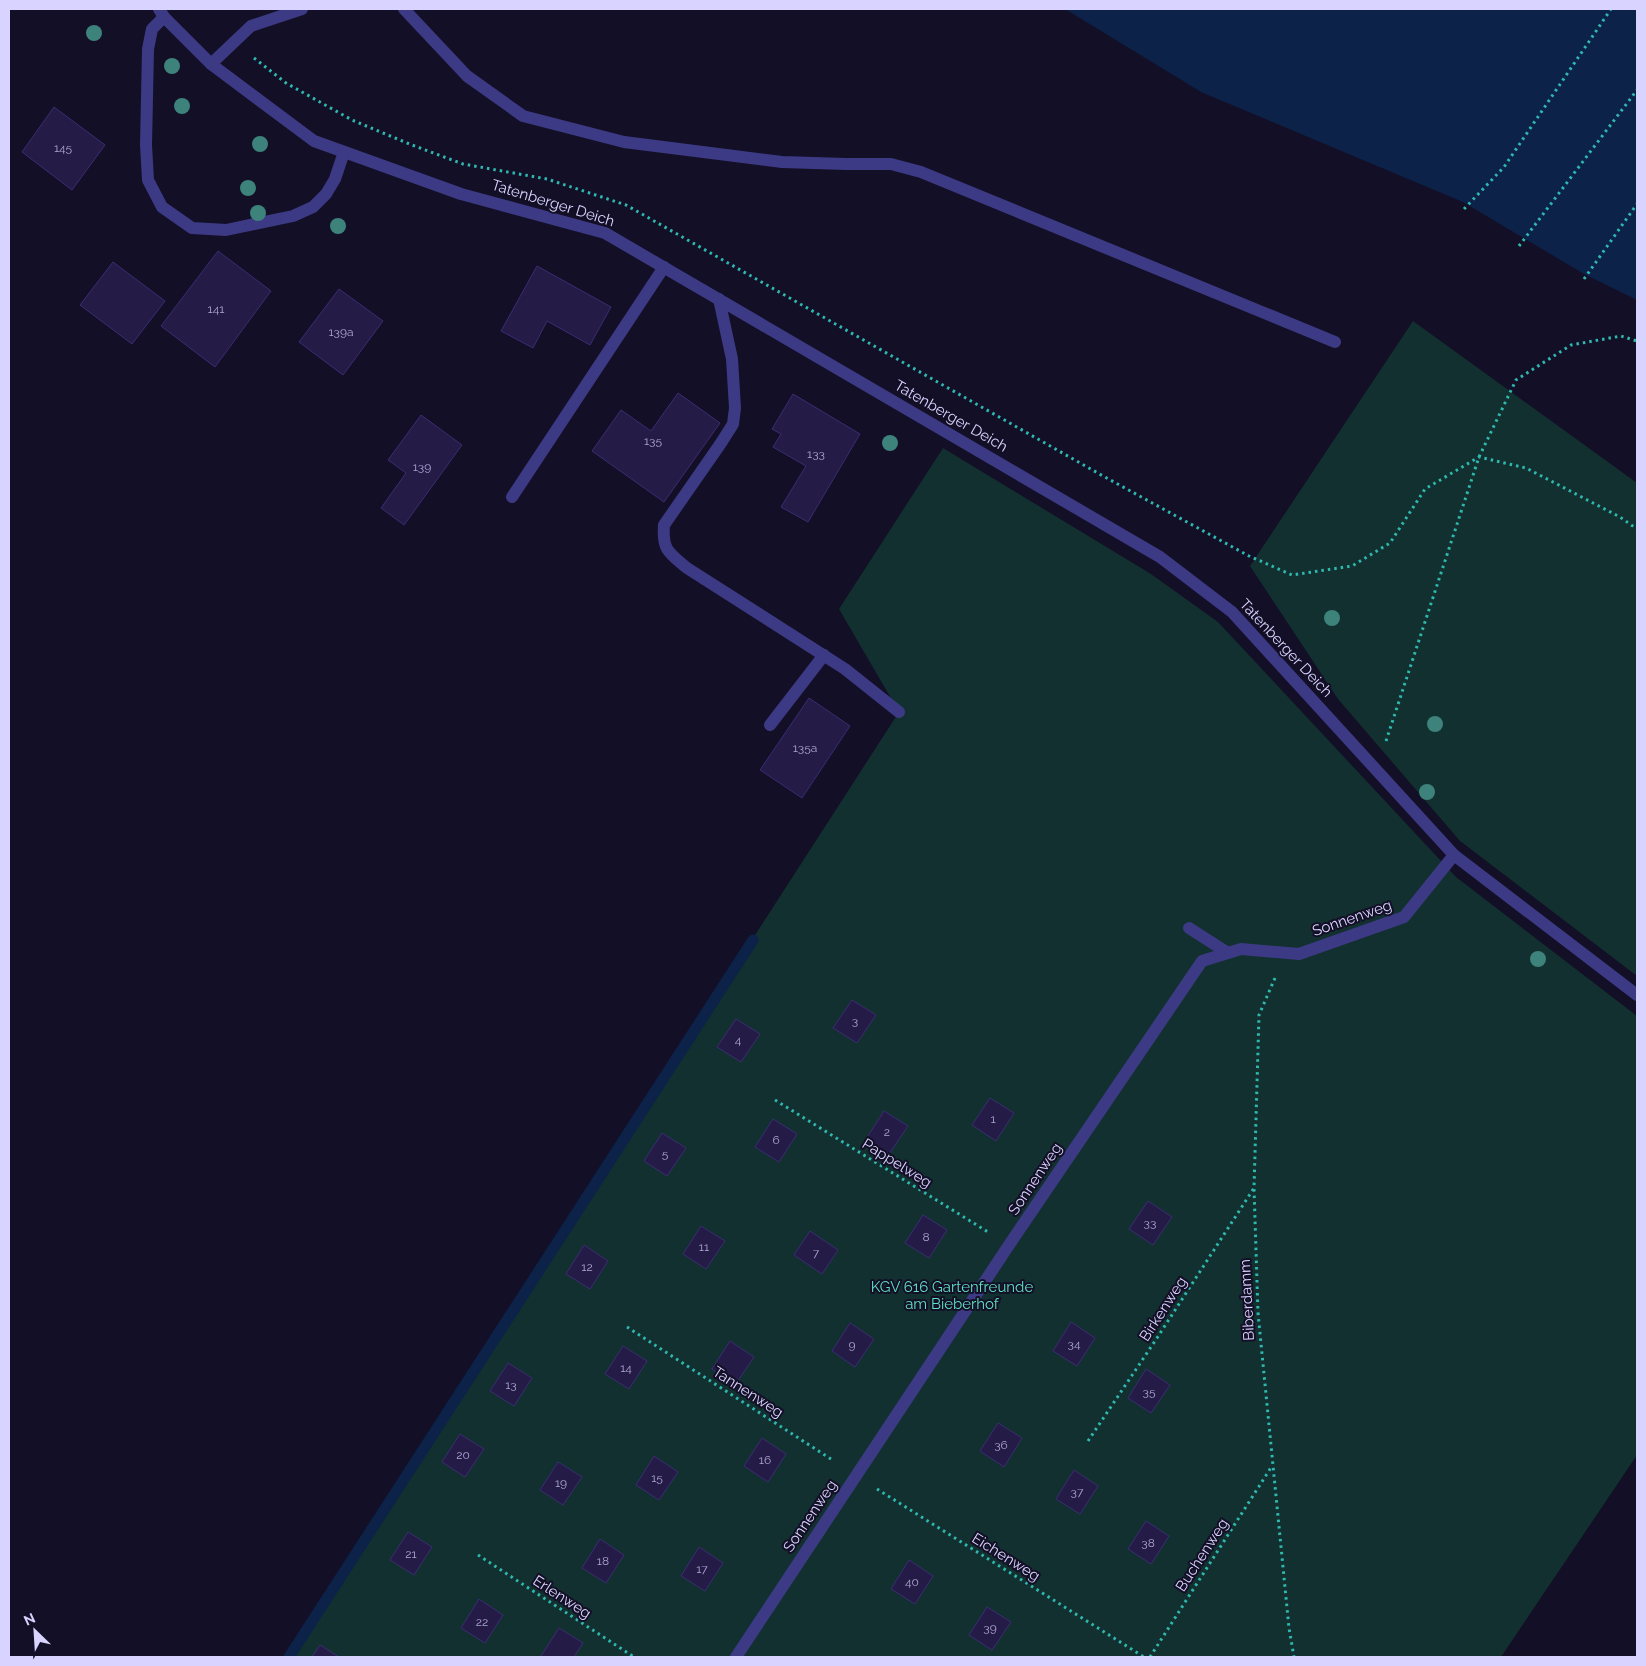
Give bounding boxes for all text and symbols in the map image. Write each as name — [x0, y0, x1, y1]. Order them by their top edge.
house number: 145 — [54, 141, 73, 155]
street label: Tatenberger Deich — [489, 176, 617, 230]
house number: 141 — [208, 302, 224, 316]
house number: 139a — [328, 325, 354, 339]
street label: Tatenberger Deich — [891, 376, 1011, 456]
house number: 135 — [644, 434, 662, 448]
house number: 133 — [807, 447, 825, 461]
house number: 139 — [413, 460, 431, 474]
street label: Tatenberger Deich — [1236, 595, 1336, 701]
house number: 135a — [793, 741, 817, 755]
street label: Sonnenweg — [1310, 896, 1394, 940]
house number: 3 — [852, 1014, 858, 1028]
house number: 4 — [735, 1033, 742, 1047]
house number: 1 — [990, 1112, 996, 1126]
house number: 2 — [884, 1125, 890, 1139]
house number: 6 — [772, 1133, 780, 1147]
street label: Pappelweg — [859, 1135, 935, 1191]
street label: Sonnenweg — [1004, 1140, 1066, 1218]
house number: 5 — [662, 1147, 669, 1161]
house number: 33 — [1144, 1216, 1156, 1230]
house number: 8 — [922, 1230, 930, 1244]
house number: 11 — [699, 1240, 709, 1254]
house number: 7 — [813, 1246, 820, 1260]
street label: Biberdamm — [1236, 1259, 1258, 1341]
house number: 12 — [581, 1260, 593, 1274]
street label: Birkenweg — [1135, 1273, 1191, 1345]
park label: KGV 616 Gartenfreunde am Bieberhof — [871, 1278, 1033, 1313]
house number: 34 — [1068, 1337, 1081, 1351]
house number: 9 — [848, 1338, 856, 1352]
house number: 14 — [620, 1361, 632, 1375]
street label: Tannenweg — [709, 1362, 787, 1422]
house number: 13 — [505, 1378, 517, 1392]
house number: 35 — [1143, 1385, 1156, 1399]
house number: 36 — [994, 1438, 1008, 1452]
house number: 20 — [456, 1448, 470, 1462]
house number: 16 — [759, 1453, 771, 1467]
house number: 15 — [651, 1471, 663, 1485]
house number: 19 — [555, 1476, 567, 1490]
street label: Sonnenweg — [779, 1477, 841, 1555]
house number: 37 — [1071, 1485, 1084, 1499]
street label: Buchenweg — [1172, 1515, 1232, 1595]
street label: Eichenweg — [969, 1529, 1043, 1585]
house number: 38 — [1141, 1536, 1155, 1550]
house number: 21 — [405, 1547, 417, 1561]
house number: 18 — [597, 1554, 609, 1568]
house number: 17 — [696, 1562, 708, 1576]
street label: Erlenweg — [530, 1572, 594, 1622]
house number: 40 — [905, 1575, 919, 1589]
north arrow — [10, 1606, 60, 1656]
text: N — [21, 1610, 38, 1629]
house number: 22 — [476, 1615, 488, 1629]
house number: 39 — [983, 1621, 997, 1635]

